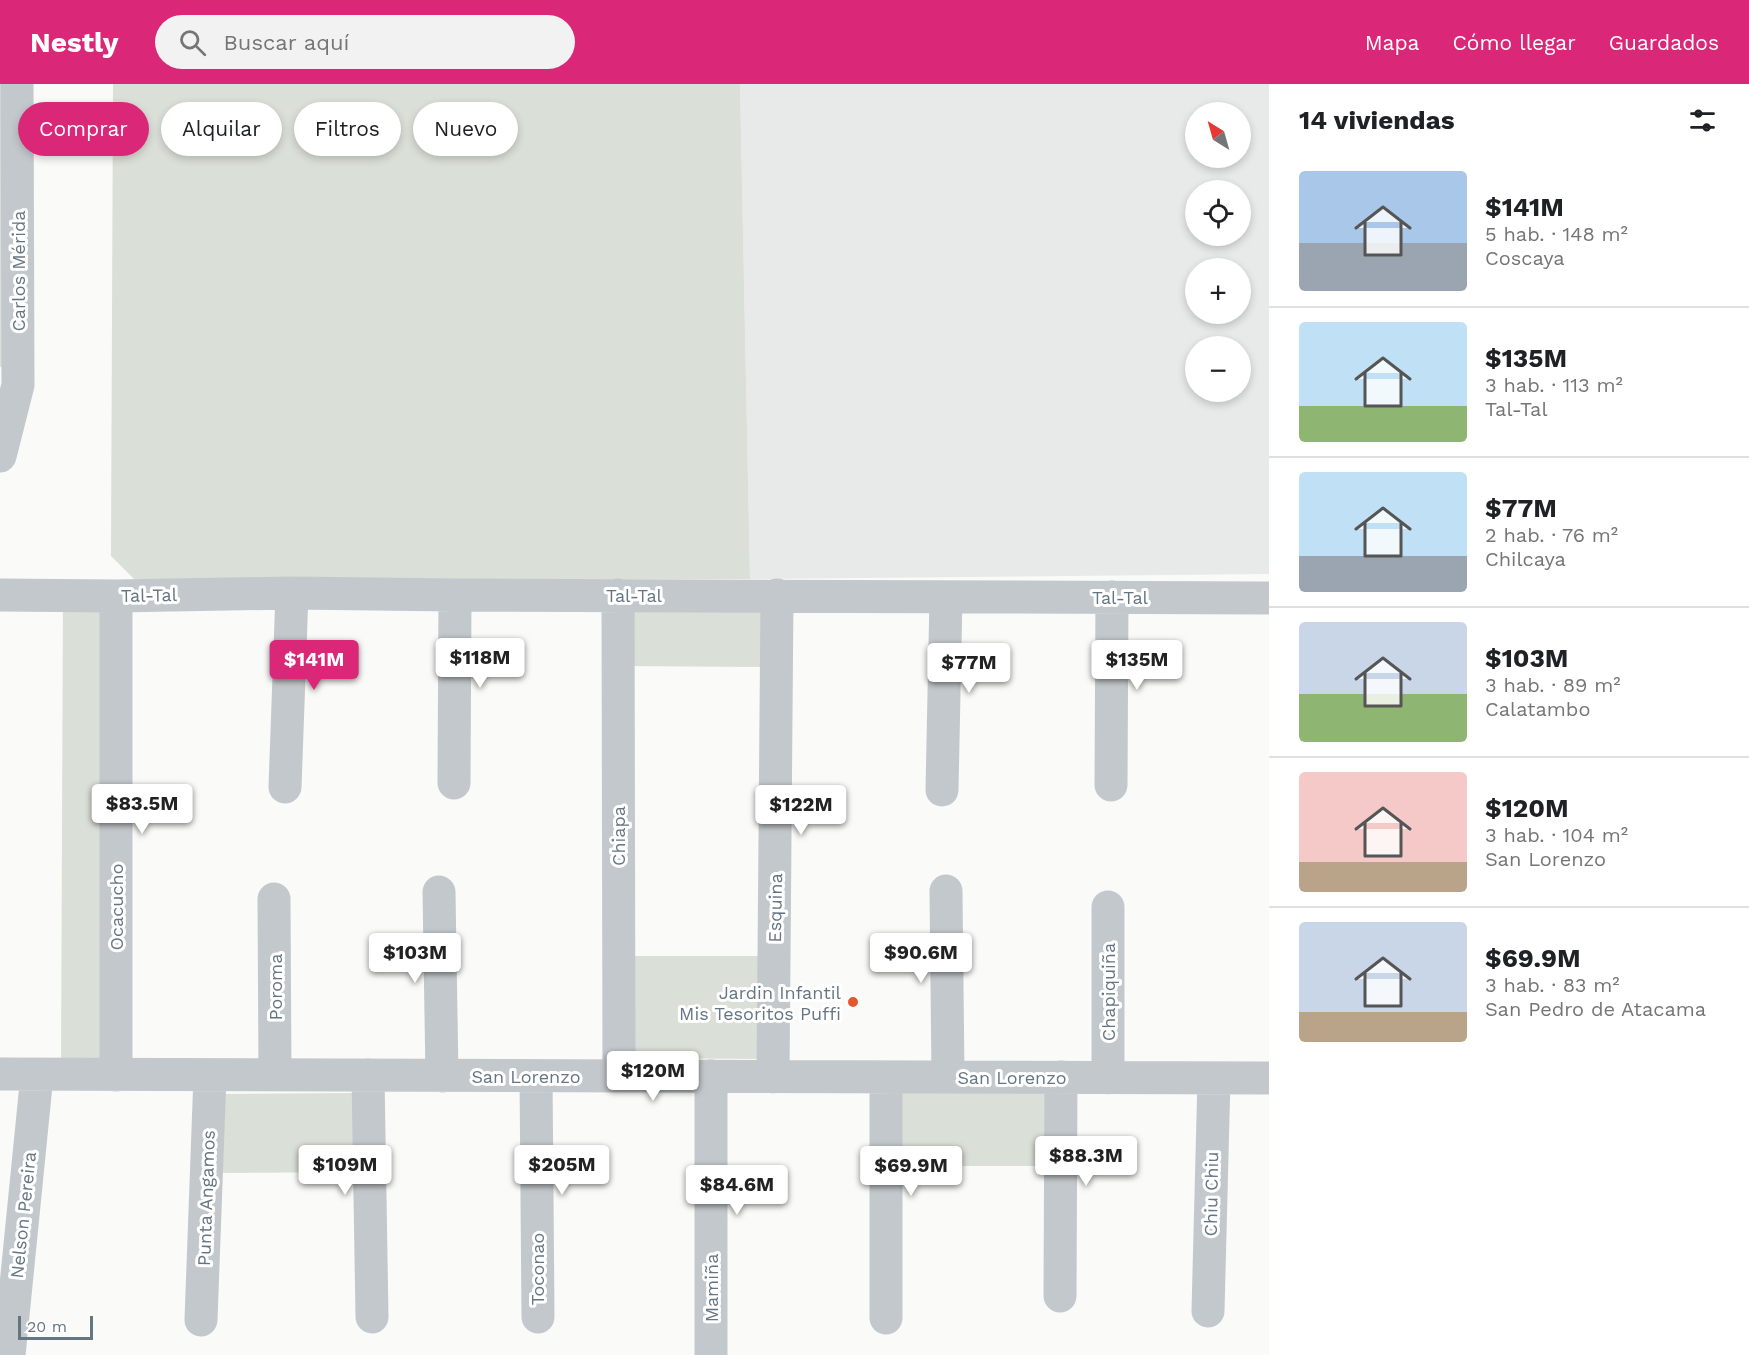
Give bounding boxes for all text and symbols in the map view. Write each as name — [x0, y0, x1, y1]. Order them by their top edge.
search box — [155, 15, 575, 69]
text: Nestly — [30, 26, 119, 59]
icon: search — [176, 26, 209, 59]
text: Buscar aquí — [224, 30, 349, 55]
text: Mapa — [1365, 30, 1419, 55]
text: Cómo llegar — [1452, 30, 1576, 55]
text: Guardados — [1609, 30, 1719, 55]
chip: Comprar — [18, 102, 149, 156]
chip: Alquilar — [161, 102, 282, 156]
chip: Filtros — [294, 102, 401, 156]
chip: Nuevo — [413, 102, 518, 156]
north arrow — [1185, 102, 1251, 168]
map controls — [1185, 102, 1251, 402]
icon: filters — [1686, 104, 1719, 137]
text: 14 viviendas — [1299, 105, 1455, 135]
button: locate — [1185, 180, 1251, 246]
text: $141M — [1485, 192, 1564, 222]
icon: home — [1347, 195, 1419, 267]
street label: Carlos Mérida — [8, 210, 29, 332]
text: 5 hab. · 148 m² — [1485, 222, 1628, 246]
text: Coscaya — [1485, 246, 1565, 270]
button: + — [1185, 258, 1251, 324]
button: − — [1185, 336, 1251, 402]
text: $135M — [1485, 343, 1567, 373]
icon: home — [1347, 346, 1419, 418]
text: 3 hab. · 113 m² — [1485, 373, 1623, 397]
text: Tal-Tal — [1485, 397, 1548, 421]
text: $77M — [1485, 493, 1557, 523]
icon: home — [1347, 496, 1419, 568]
text: 2 hab. · 76 m² — [1485, 523, 1618, 547]
text: Chilcaya — [1485, 547, 1566, 571]
street label: Tal-Tal — [121, 584, 178, 606]
street label: Tal-Tal — [606, 585, 663, 606]
street label: Tal-Tal — [1092, 587, 1149, 608]
pin: $118M — [438, 638, 522, 689]
pin: $141M — [272, 640, 356, 691]
pin: $135M — [1095, 640, 1179, 691]
pin: $77M — [933, 643, 1005, 694]
text: $103M — [1485, 643, 1569, 673]
text: $118M — [450, 645, 510, 669]
icon: home — [1347, 646, 1419, 718]
text: $141M — [284, 647, 344, 671]
text: $135M — [1105, 647, 1169, 671]
text: $77M — [941, 650, 997, 674]
text: 3 hab. · 89 m² — [1485, 673, 1621, 697]
text: Calatambo — [1485, 697, 1590, 721]
pin: $83.5M — [93, 784, 191, 835]
pin: $122M — [759, 785, 843, 836]
text: $83.5M — [106, 791, 178, 815]
text: $122M — [769, 792, 833, 816]
text: $120M — [1485, 793, 1569, 823]
icon: home — [1347, 796, 1419, 868]
street label: Chiapa — [608, 806, 629, 866]
text: 3 hab. · 104 m² — [1485, 823, 1628, 847]
text: San Lorenzo — [1485, 847, 1606, 871]
street label: Ocacucho — [106, 864, 127, 950]
street label: Esquina — [764, 873, 786, 943]
pin: $103M — [373, 933, 457, 984]
pin: $90.6M — [872, 933, 970, 984]
text: $103M — [383, 940, 447, 964]
text: $90.6M — [884, 940, 958, 964]
street label: Chapiquiña — [1098, 943, 1119, 1041]
text: $69.9M — [1485, 943, 1581, 973]
icon: home — [1347, 946, 1419, 1018]
street label: Poroma — [265, 954, 286, 1020]
text: 3 hab. · 83 m² — [1485, 973, 1620, 997]
place label: Jardin Infantil Mis Tesoritos Puffi — [679, 982, 841, 1024]
marker: Jardin Infantil Mis Tesoritos Puffi — [846, 995, 860, 1009]
text: San Pedro de Atacama — [1485, 997, 1706, 1021]
pin: $120M — [611, 1051, 695, 1102]
text: $120M — [621, 1058, 685, 1082]
street label: San Lorenzo — [472, 1066, 580, 1087]
street label: San Lorenzo — [958, 1067, 1066, 1088]
street label: Punta Angamos — [193, 1130, 219, 1266]
pin: $88.3M — [1037, 1136, 1135, 1187]
text: $88.3M — [1049, 1143, 1123, 1167]
pin: $109M — [303, 1145, 387, 1196]
pin: $205M — [520, 1145, 604, 1196]
pin: $69.9M — [862, 1146, 960, 1197]
street label: Nelson Pereira — [6, 1151, 40, 1279]
street label: Chiu Chiu — [1200, 1151, 1222, 1237]
text: $109M — [313, 1152, 377, 1176]
text: $205M — [528, 1152, 596, 1176]
text: $69.9M — [874, 1153, 948, 1177]
pin: $84.6M — [688, 1165, 786, 1216]
text: $84.6M — [700, 1172, 774, 1196]
street label: Toconao — [527, 1233, 548, 1305]
street label: Mamiña — [701, 1254, 722, 1322]
scale bar — [18, 1313, 93, 1340]
text: 20 m — [27, 1317, 67, 1336]

